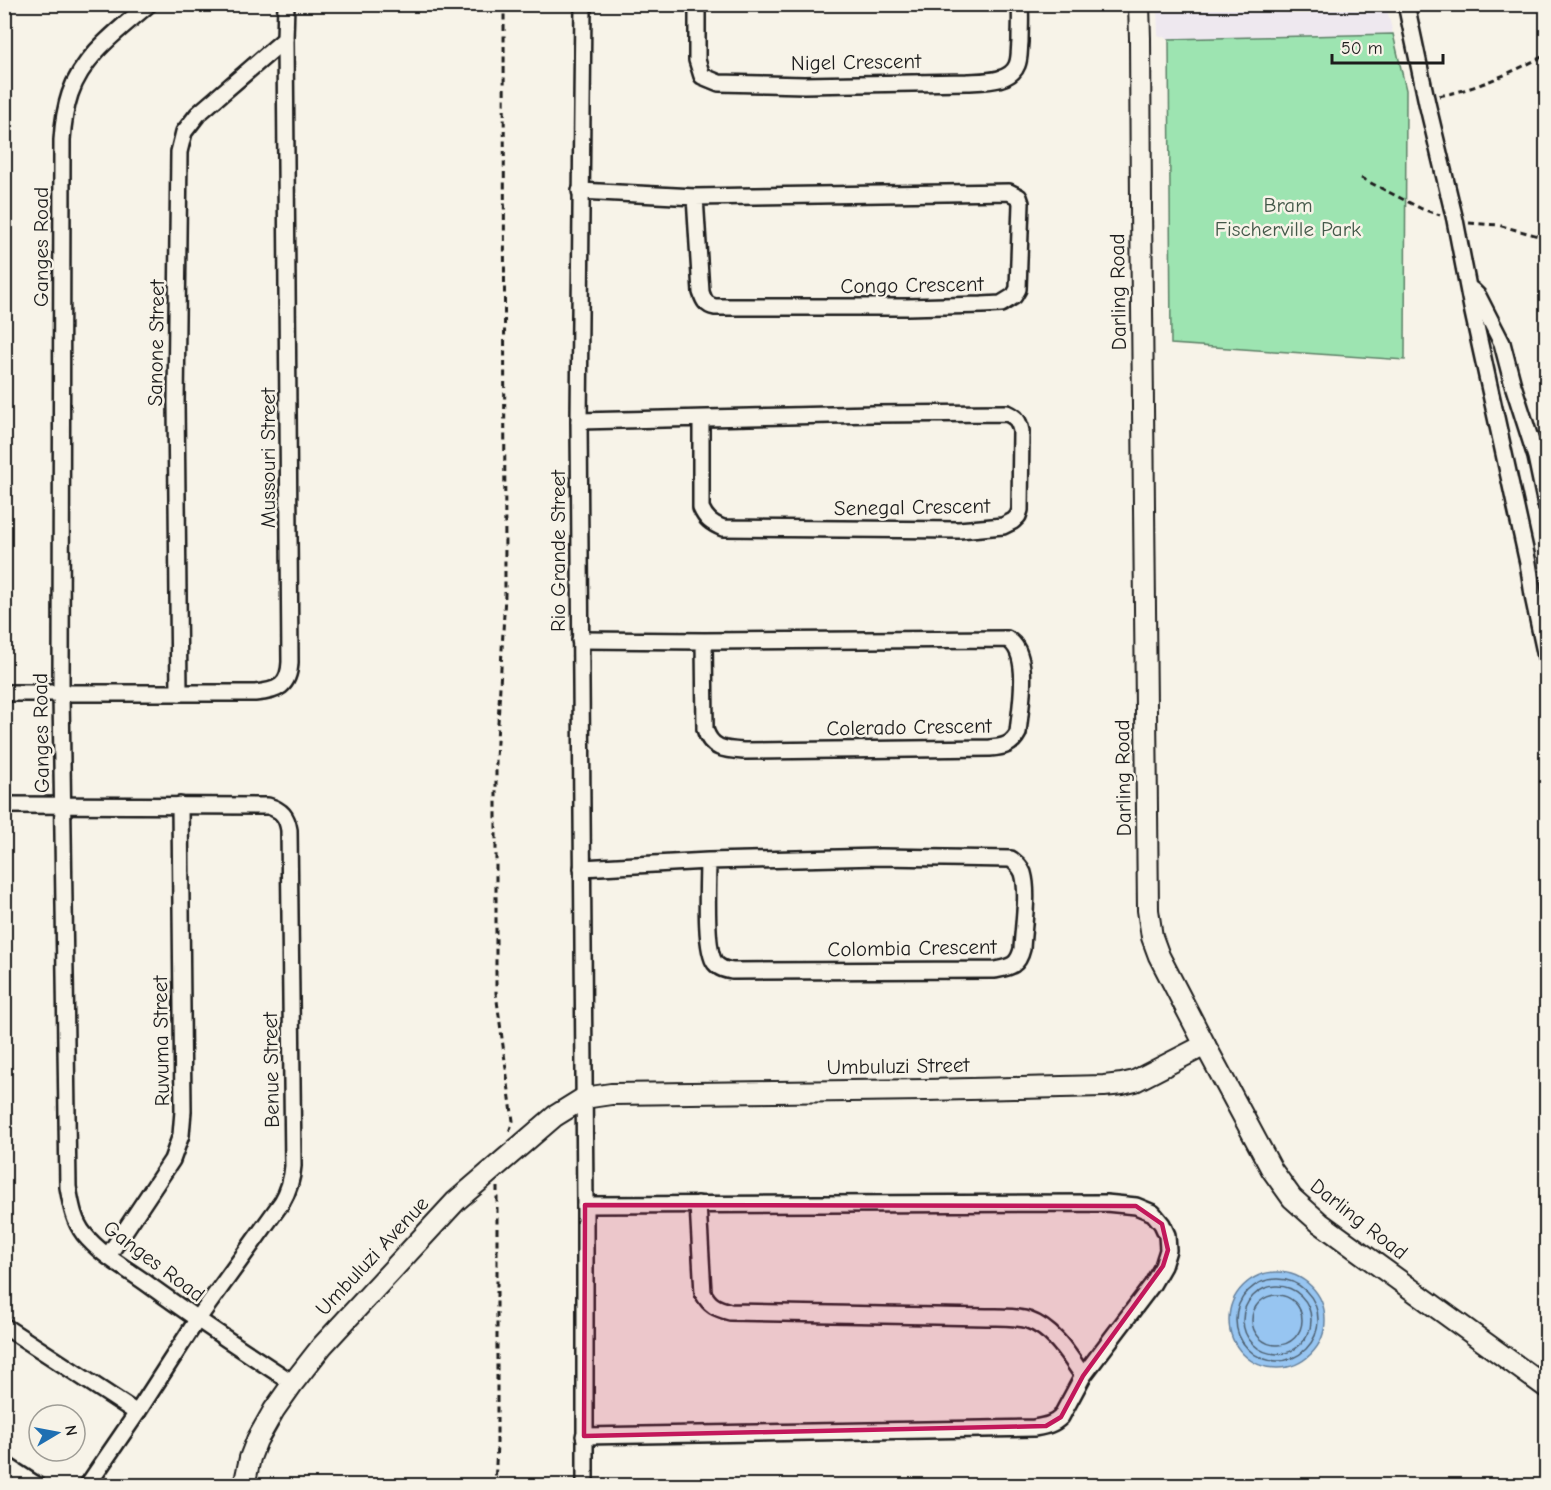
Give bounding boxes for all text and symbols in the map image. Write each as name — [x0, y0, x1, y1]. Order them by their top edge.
scale bar — [1332, 27, 1443, 65]
text: 50 m — [1341, 38, 1383, 59]
street label: Nigel Crescent — [791, 49, 922, 75]
street label: Ganges Road — [29, 187, 53, 307]
park label: Bram Fischerville Park — [1215, 193, 1361, 241]
street label: Darling Road — [1105, 233, 1131, 351]
street label: Congo Crescent — [840, 272, 985, 298]
street label: Sanone Street — [143, 278, 169, 407]
street label: Mussouri Street — [256, 387, 280, 528]
street label: Rio Grande Street — [546, 469, 570, 632]
street label: Senegal Crescent — [834, 494, 991, 520]
street label: Ganges Road — [28, 673, 54, 793]
street label: Colerado Crescent — [826, 714, 993, 740]
street label: Darling Road — [1110, 719, 1136, 837]
street label: Colombia Crescent — [827, 935, 998, 961]
street label: Ruvuma Street — [148, 975, 174, 1106]
street label: Benue Street — [258, 1011, 284, 1128]
street label: Umbuluzi Street — [826, 1053, 971, 1079]
street label: Darling Road — [1306, 1174, 1412, 1264]
street label: Umbuluzi Avenue — [311, 1191, 433, 1321]
street label: Ganges Road — [99, 1215, 209, 1307]
north arrow — [27, 1403, 87, 1463]
text: N — [61, 1424, 81, 1437]

